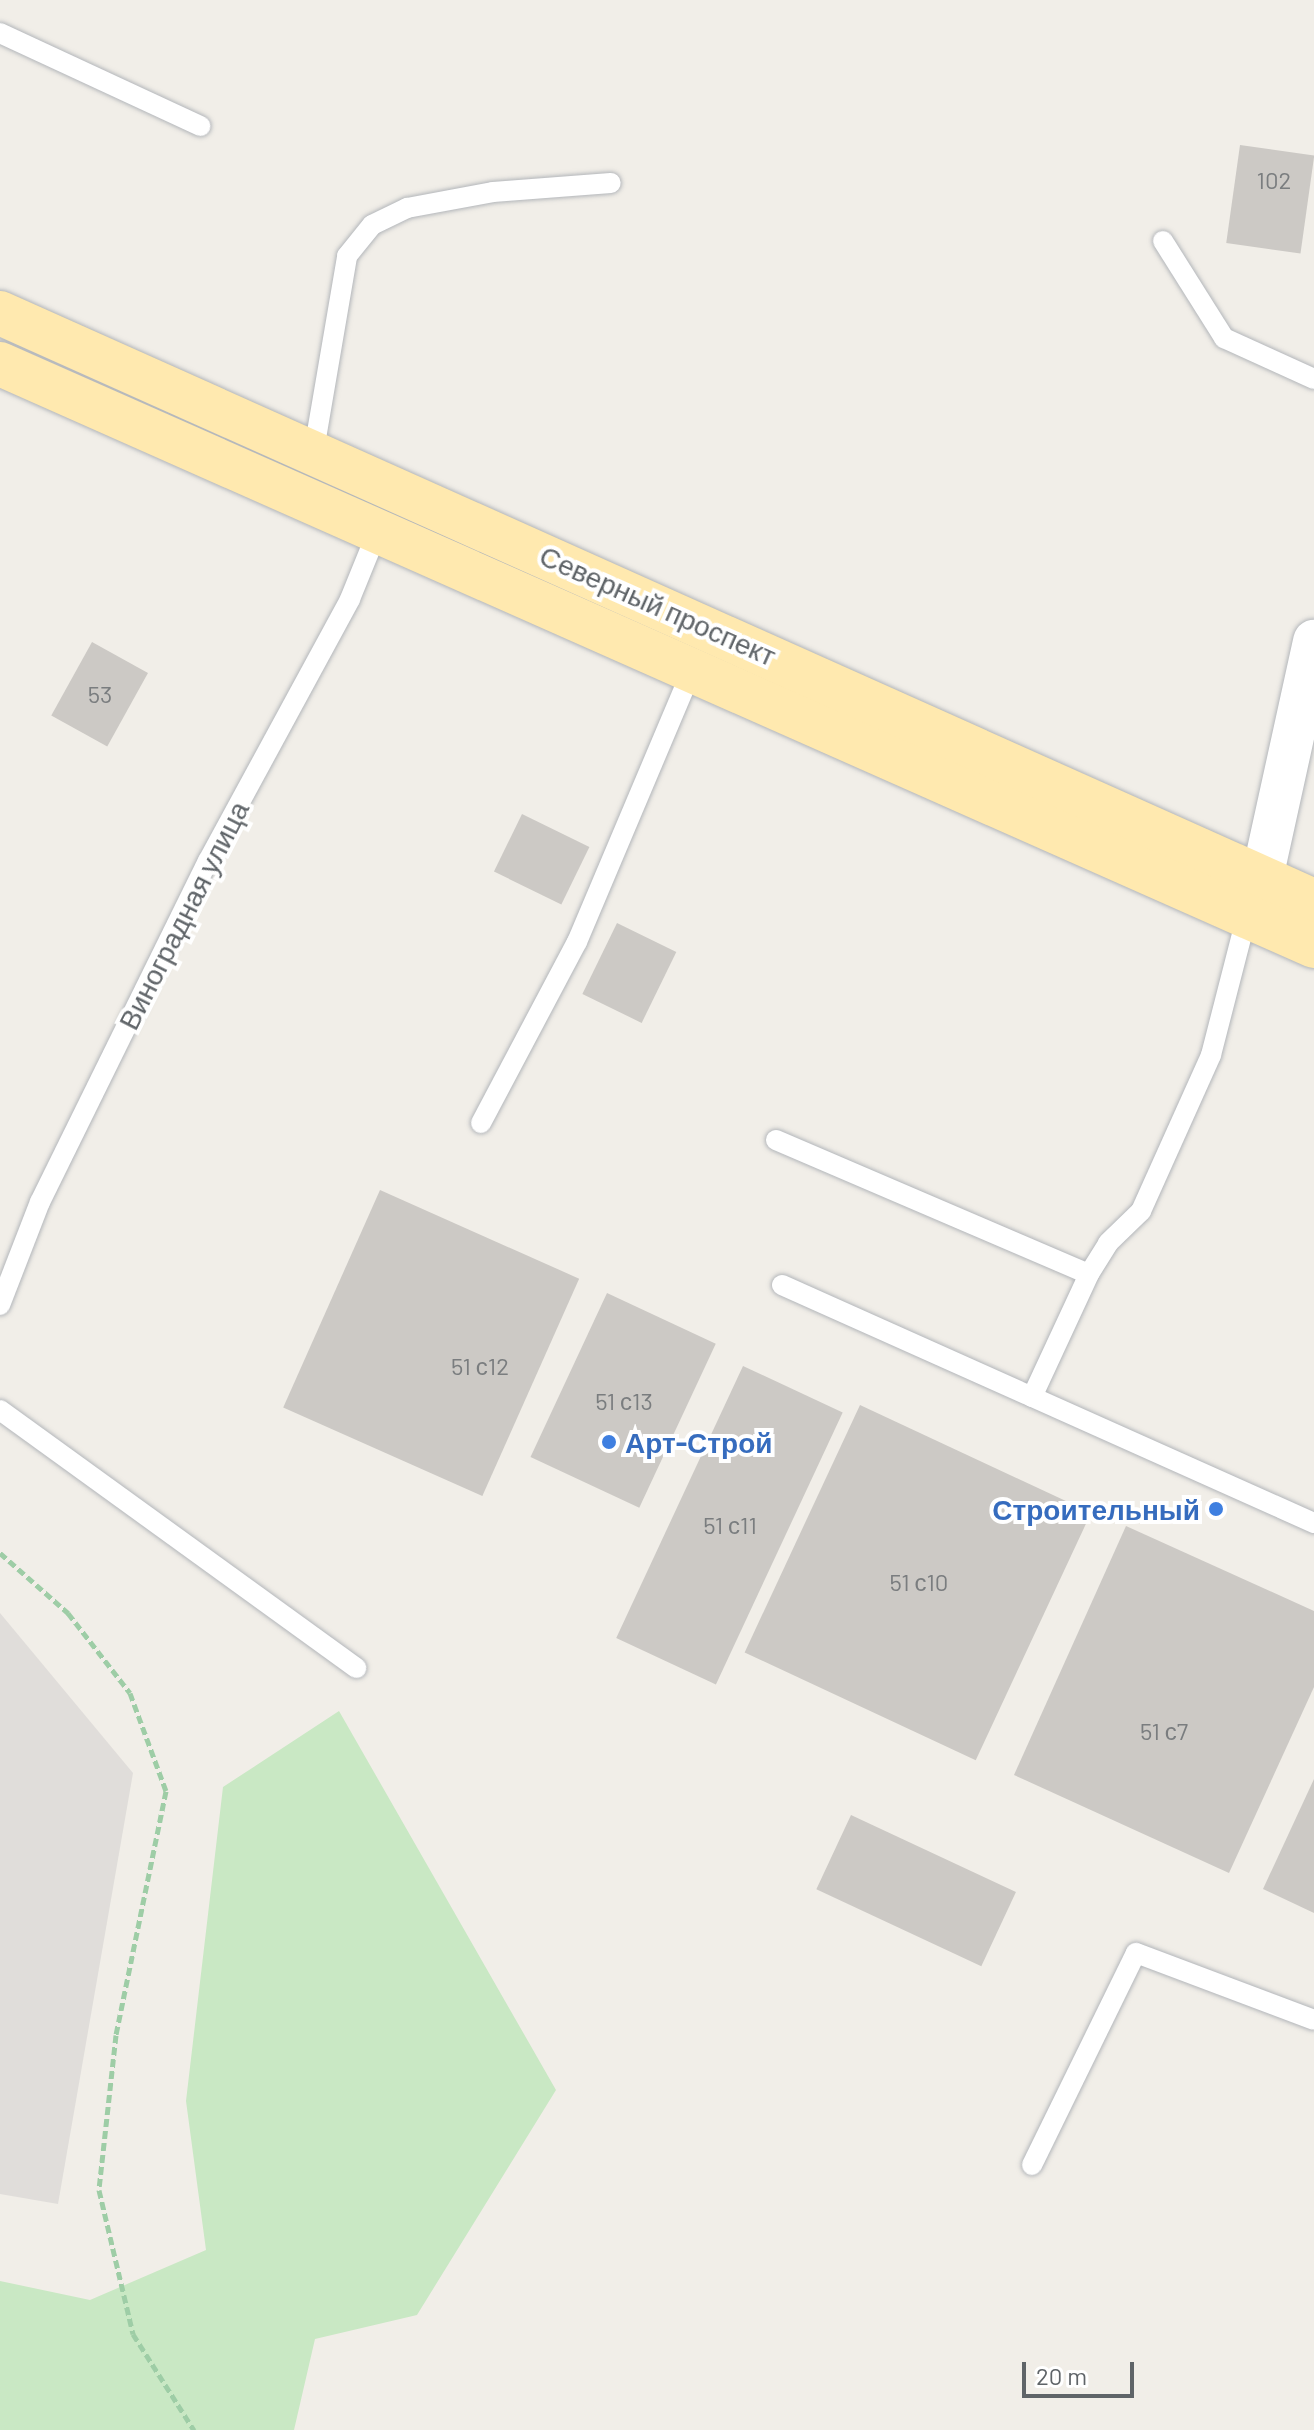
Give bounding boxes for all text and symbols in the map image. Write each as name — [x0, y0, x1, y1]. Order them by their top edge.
house number: 102 — [1257, 166, 1291, 194]
street label: Северный проспект — [535, 538, 781, 672]
house number: 53 — [88, 680, 112, 708]
street label: Виноградная улица — [111, 795, 255, 1035]
house number: 51 с12 — [451, 1352, 509, 1380]
house number: 51 с13 — [595, 1387, 653, 1415]
place label: Арт-Строй — [625, 1425, 772, 1459]
marker: Арт-Строй — [600, 1433, 618, 1451]
place label: Строительный — [992, 1492, 1200, 1526]
marker: Строительный — [1207, 1500, 1225, 1518]
house number: 51 с11 — [703, 1511, 757, 1539]
house number: 51 с10 — [890, 1568, 948, 1596]
house number: 51 с7 — [1140, 1717, 1188, 1745]
scale bar — [1026, 2346, 1138, 2396]
text: 20 m — [1036, 2361, 1087, 2390]

